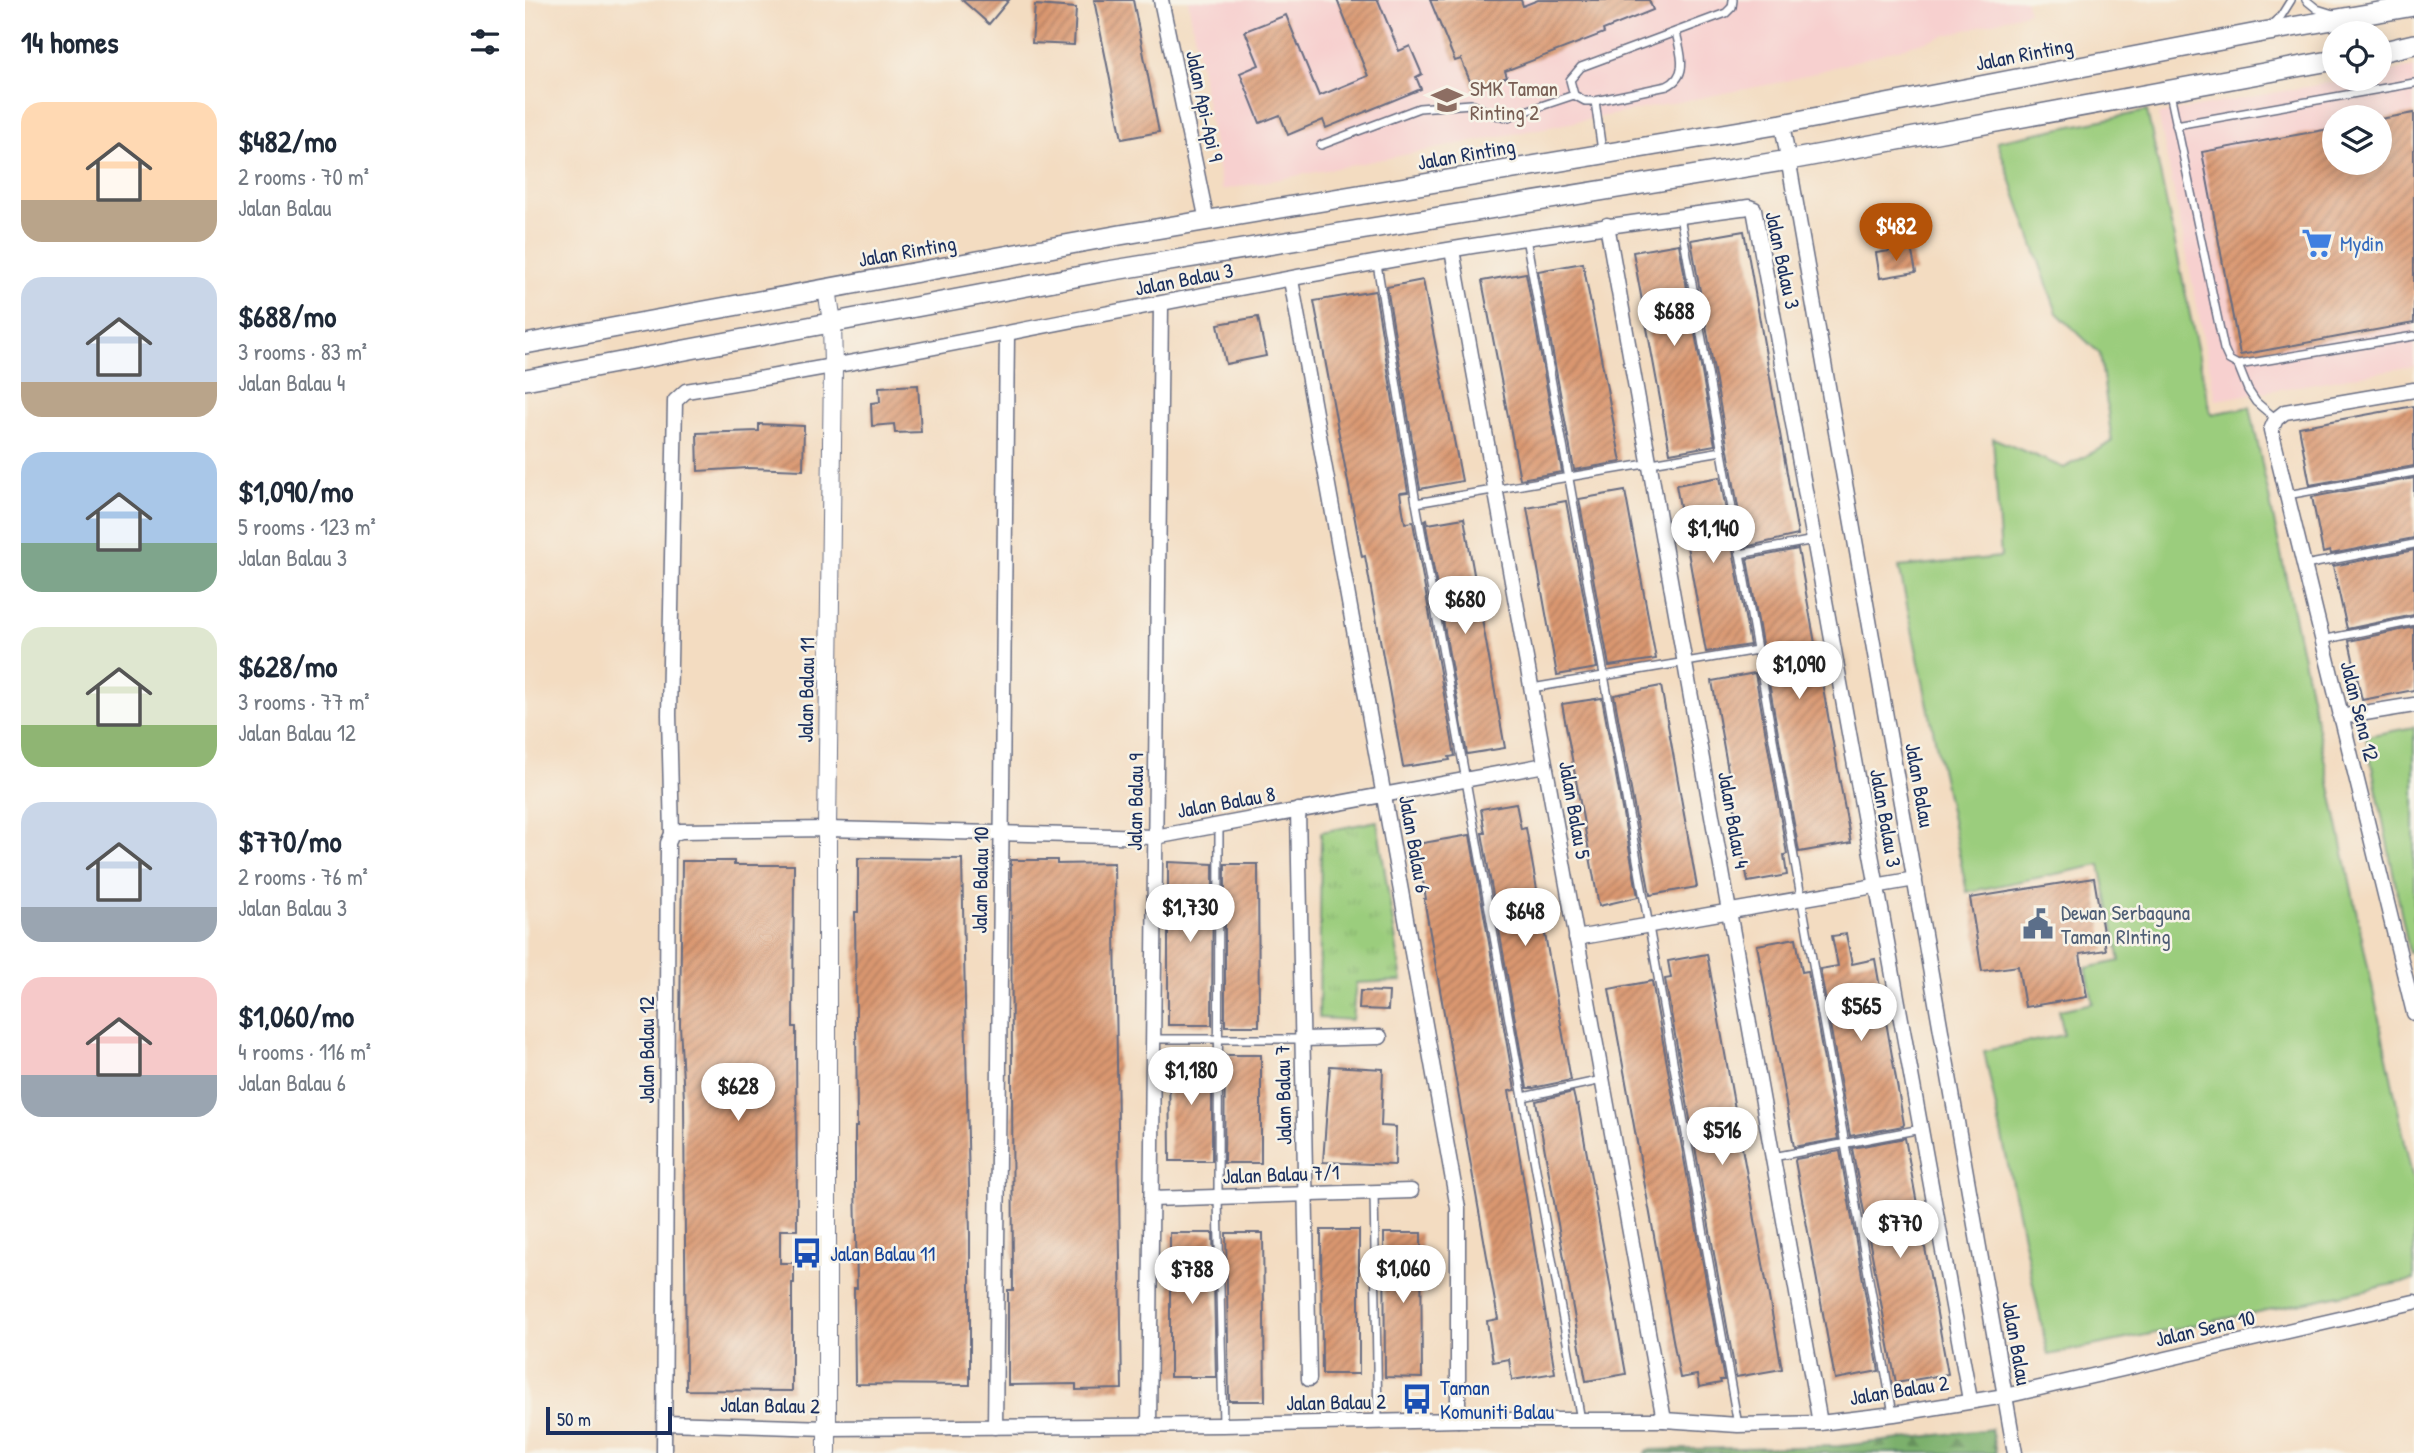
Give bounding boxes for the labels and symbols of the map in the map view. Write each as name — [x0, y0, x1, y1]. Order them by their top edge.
street label: Jalan Rinting — [1973, 30, 2075, 78]
street label: Jalan Api-Api 9 — [1179, 48, 1231, 165]
place label: SMK Taman Rinting 2 — [1470, 74, 1558, 127]
school or university icon: SMK Taman Rinting 2 — [1430, 83, 1464, 117]
street label: Jalan Rinting — [1415, 131, 1517, 177]
pin: $482 — [1855, 204, 1937, 263]
street label: Jalan Balau 3 — [1758, 208, 1808, 312]
supermarket icon: Mydin — [2300, 226, 2334, 260]
street label: Jalan Rinting — [856, 228, 958, 274]
place label: Mydin — [2340, 229, 2384, 258]
street label: Jalan Balau 3 — [1132, 255, 1236, 303]
pin: $688 — [1633, 288, 1715, 348]
pin: $1,140 — [1656, 505, 1770, 565]
pin: $680 — [1424, 576, 1506, 636]
street label: Jalan Balau 11 — [791, 637, 821, 743]
pin: $1,090 — [1742, 642, 1856, 701]
street label: Jalan Sena 12 — [2334, 658, 2386, 764]
street label: Jalan Balau — [1898, 741, 1942, 830]
street label: Jalan Balau 9 — [1120, 753, 1150, 851]
street label: Jalan Balau 5 — [1552, 759, 1598, 861]
street label: Jalan Balau 3 — [1863, 766, 1909, 870]
street label: Jalan Balau 4 — [1711, 769, 1757, 871]
street label: Jalan Balau 8 — [1175, 779, 1277, 825]
street label: Jalan Balau 6 — [1392, 793, 1438, 895]
street label: Jalan Balau 10 — [965, 826, 995, 934]
pin: $1,730 — [1133, 884, 1247, 944]
pin: $648 — [1484, 888, 1566, 948]
place label: Dewan Serbaguna Taman RInting — [2061, 898, 2190, 951]
public building icon: Dewan Serbaguna Taman RInting — [2021, 907, 2055, 941]
pin: $565 — [1820, 984, 1902, 1043]
street label: Jalan Balau 12 — [632, 996, 661, 1104]
street label: Jalan Balau 7 — [1268, 1045, 1298, 1145]
pin: $1,180 — [1134, 1048, 1248, 1107]
pin: $628 — [697, 1064, 779, 1123]
pin: $516 — [1681, 1108, 1763, 1167]
street label: Jalan Balau 7/1 — [1222, 1157, 1340, 1191]
pin: $770 — [1859, 1200, 1941, 1260]
bus stop icon: Jalan Balau 11 — [790, 1236, 824, 1270]
place label: Jalan Balau 11 — [830, 1239, 935, 1268]
pin: $788 — [1151, 1246, 1233, 1306]
pin: $1,060 — [1346, 1246, 1460, 1305]
street label: Jalan Balau — [1995, 1299, 2039, 1388]
street label: Jalan Sena 10 — [2152, 1302, 2258, 1354]
street label: Jalan Balau 2 — [1847, 1368, 1951, 1412]
place label: Taman Komuniti Balau — [1440, 1373, 1555, 1426]
bus stop icon: Taman Komuniti Balau — [1400, 1382, 1434, 1416]
street label: Jalan Balau 2 — [1286, 1387, 1386, 1417]
street label: Jalan Balau 2 — [720, 1390, 820, 1420]
scale bar — [546, 1404, 672, 1436]

